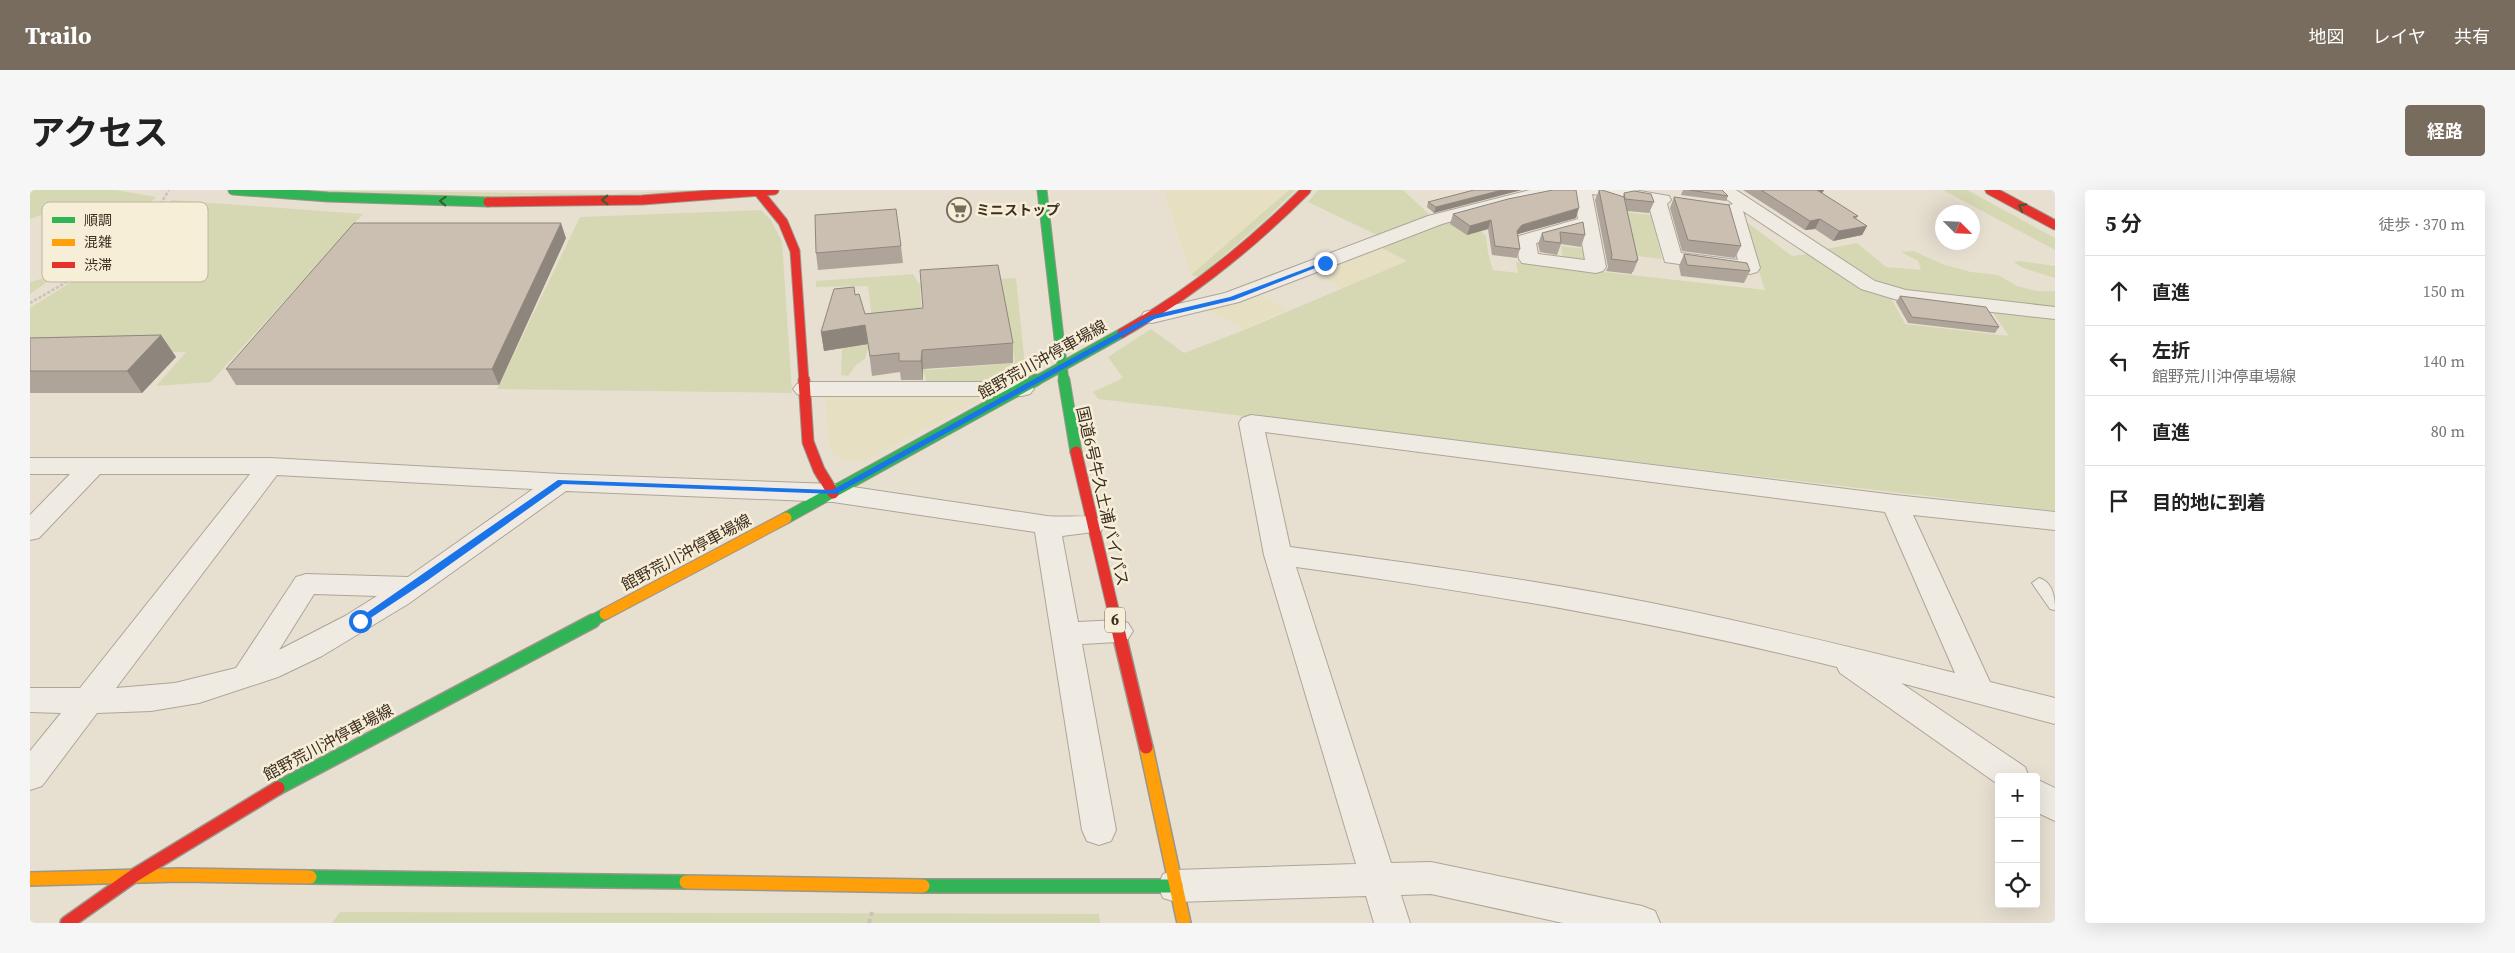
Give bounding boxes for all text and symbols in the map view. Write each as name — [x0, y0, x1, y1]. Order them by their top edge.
text: Trailo — [25, 19, 92, 52]
text: 地図 — [2309, 24, 2345, 49]
text: レイヤ — [2373, 24, 2426, 49]
text: 共有 — [2454, 24, 2490, 49]
button: 経路 — [2405, 105, 2485, 156]
text: アクセス — [30, 109, 168, 157]
one-way arrow — [601, 195, 608, 205]
one-way arrow — [439, 196, 446, 206]
supermarket icon: ミニストップ — [946, 197, 972, 223]
place label: ミニストップ — [976, 200, 1060, 220]
legend — [42, 202, 208, 282]
one-way arrow — [2019, 204, 2028, 214]
north arrow — [1935, 205, 1980, 250]
text: 5 分 — [2105, 209, 2142, 238]
text: 順調 — [84, 210, 112, 230]
text: 徒歩 · 370 m — [2379, 213, 2465, 235]
text: 混雑 — [84, 232, 112, 252]
route end — [1314, 252, 1337, 275]
text: 渋滞 — [84, 255, 112, 275]
icon: ahead — [2105, 277, 2133, 305]
text: 直進 — [2152, 279, 2190, 305]
text: 150 m — [2423, 280, 2465, 302]
street label: 館野荒川沖停車場線 — [974, 314, 1110, 404]
text: 左折 — [2152, 337, 2190, 363]
icon: left — [2105, 347, 2133, 375]
text: 140 m — [2423, 350, 2465, 372]
text: 館野荒川沖停車場線 — [2152, 365, 2296, 387]
street label: 国道6号牛久土浦バイパス — [1072, 404, 1134, 588]
icon: ahead — [2105, 417, 2133, 445]
text: 直進 — [2152, 419, 2190, 445]
text: 80 m — [2431, 420, 2465, 442]
icon: arrive — [2105, 487, 2133, 515]
text: 目的地に到着 — [2152, 489, 2266, 515]
street label: 館野荒川沖停車場線 — [617, 508, 755, 596]
road number: 6 — [1105, 608, 1125, 632]
route start — [349, 610, 372, 633]
street label: 館野荒川沖停車場線 — [259, 698, 397, 786]
map controls — [1995, 773, 2040, 908]
button: + — [1995, 773, 2040, 818]
button: − — [1995, 818, 2040, 863]
button: locate — [1995, 863, 2040, 908]

